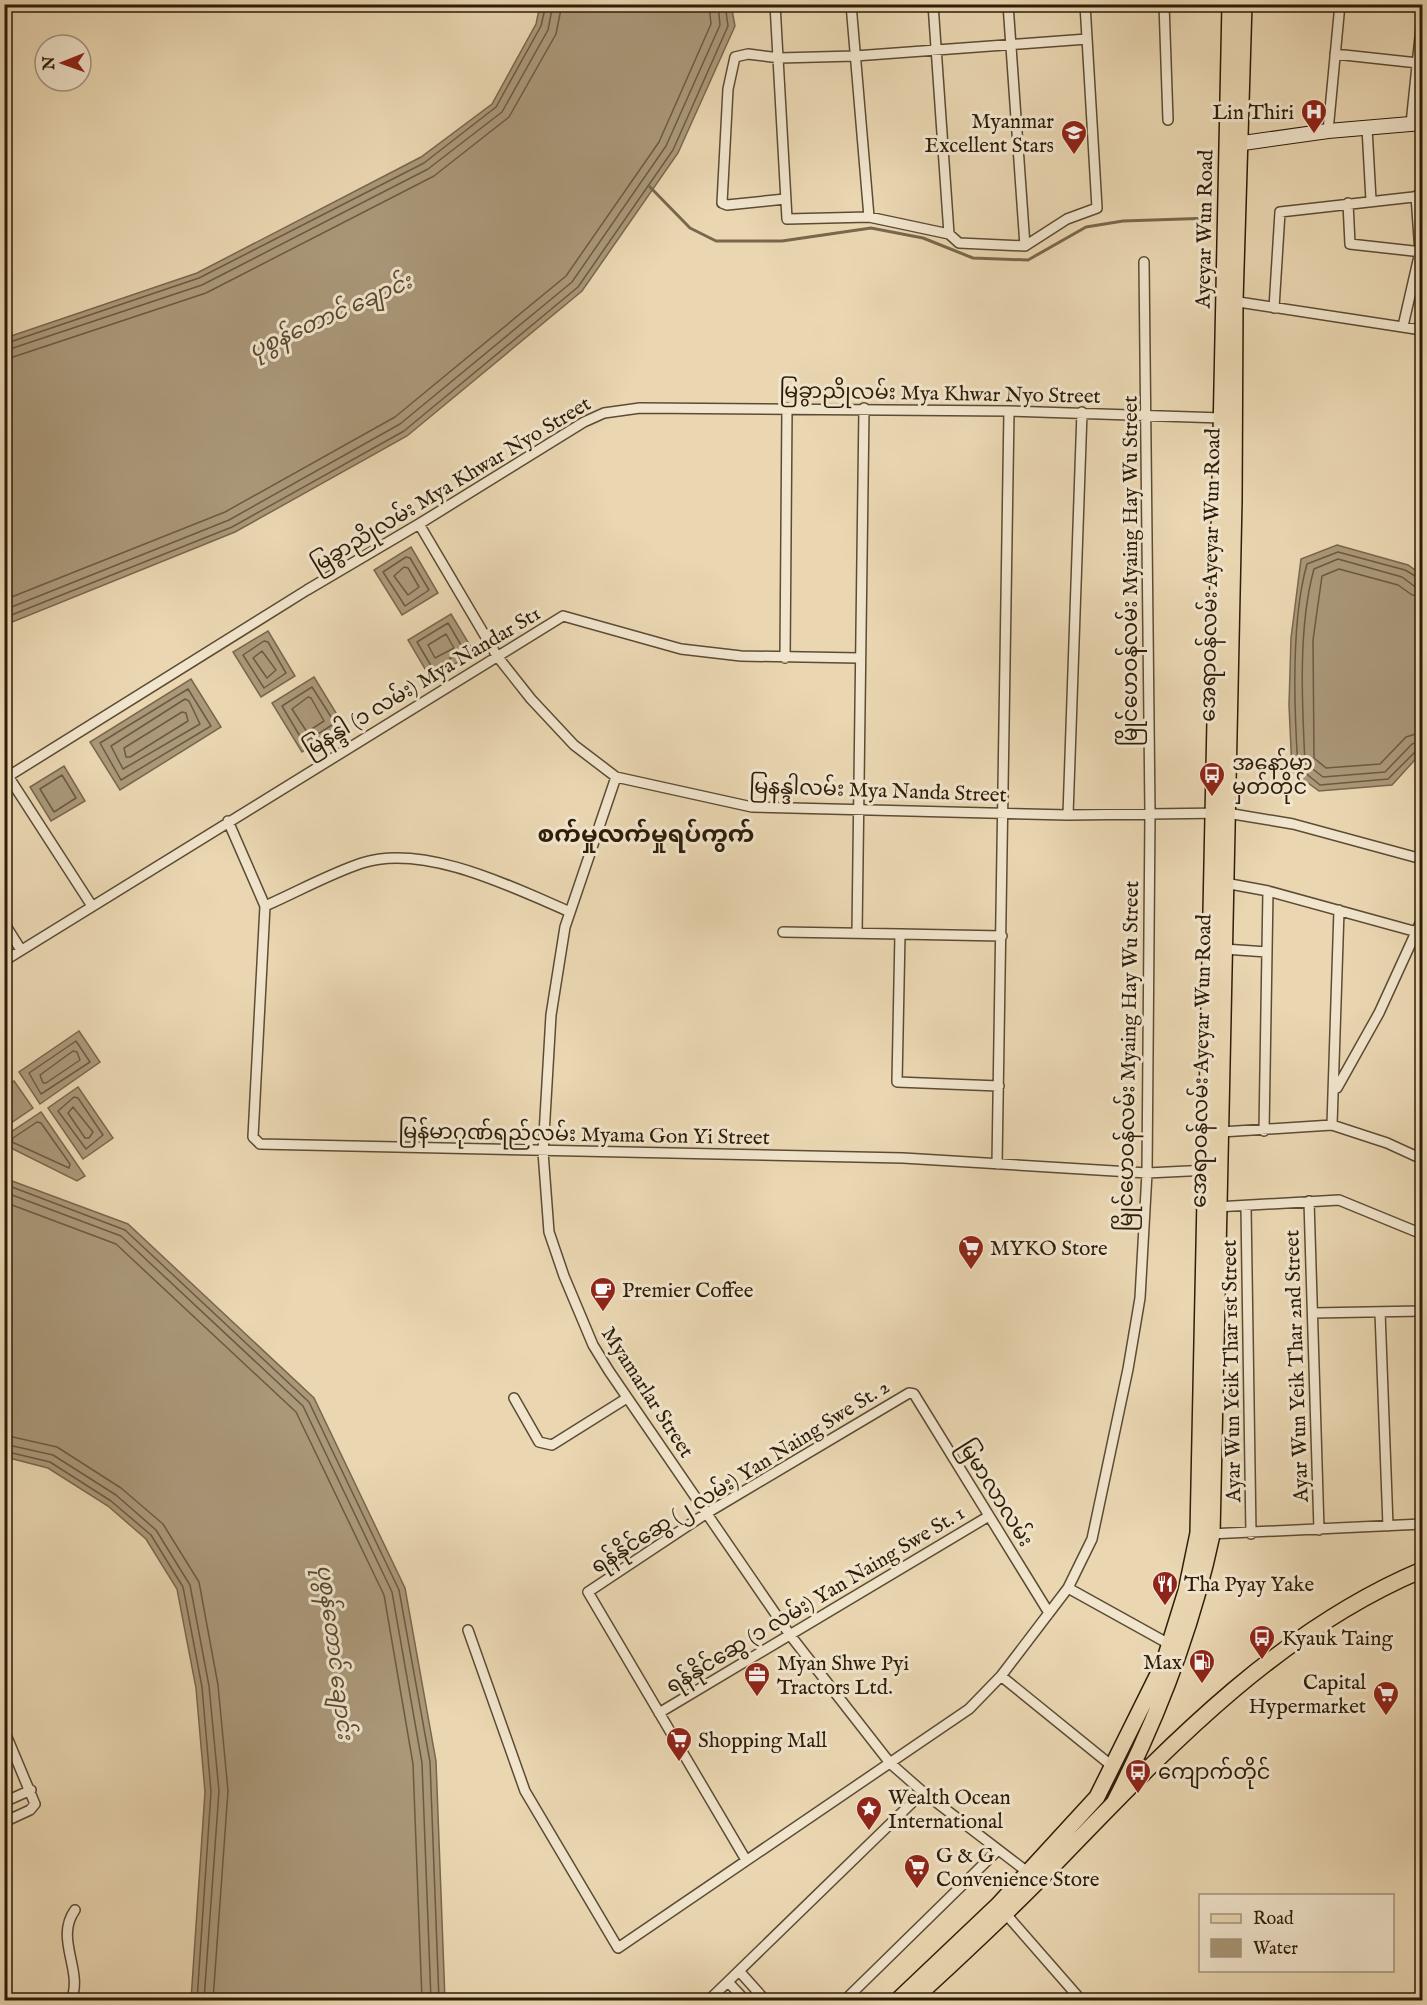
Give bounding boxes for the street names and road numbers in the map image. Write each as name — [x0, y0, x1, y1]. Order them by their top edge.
street label: Ayeyar Wun Road — [1191, 149, 1220, 310]
street label: မြခွာညိုလမ်း Mya Khwar Nyo Street — [779, 374, 1101, 413]
street label: မြခွာညိုလမ်း Mya Khwar Nyo Street — [305, 388, 597, 581]
street label: မြိုင်ဟေဝန်လမ်း Myaing Hay Wu Street — [1114, 396, 1147, 746]
street label: အေရာဝန်လမ်း Ayeyar Wun Road — [1191, 427, 1230, 722]
street label: မြနန္ဒါ (၁ လမ်း) Mya Nandar St1 — [297, 597, 547, 766]
street label: မြနန္ဒါလမ်း Mya Nanda Street — [749, 770, 1007, 812]
street label: မြိုင်ဟေဝန်လမ်း Myaing Hay Wu Street — [1109, 880, 1148, 1232]
street label: အေရာဝန်လမ်း Ayeyar Wun Road — [1182, 913, 1221, 1208]
street label: မြန်မာဂုဏ်ရည်လမ်း Myama Gon Yi Street — [398, 1115, 770, 1154]
street label: Ayar Wun Yeik Thar 2nd Street — [1279, 1229, 1316, 1504]
street label: Ayar Wun Yeik Thar 1st Street — [1217, 1239, 1248, 1504]
street label: Myamarlar Street — [594, 1322, 699, 1463]
street label: ရန်နိုင်ဆွေ (၂ လမ်း) Yan Naing Swe St. 2 — [584, 1370, 896, 1582]
street label: မြမာလာလမ်း — [950, 1433, 1042, 1553]
street label: ရန်နိုင်ဆွေ (၁ လမ်း) Yan Naing Swe St. 1 — [659, 1497, 971, 1702]

